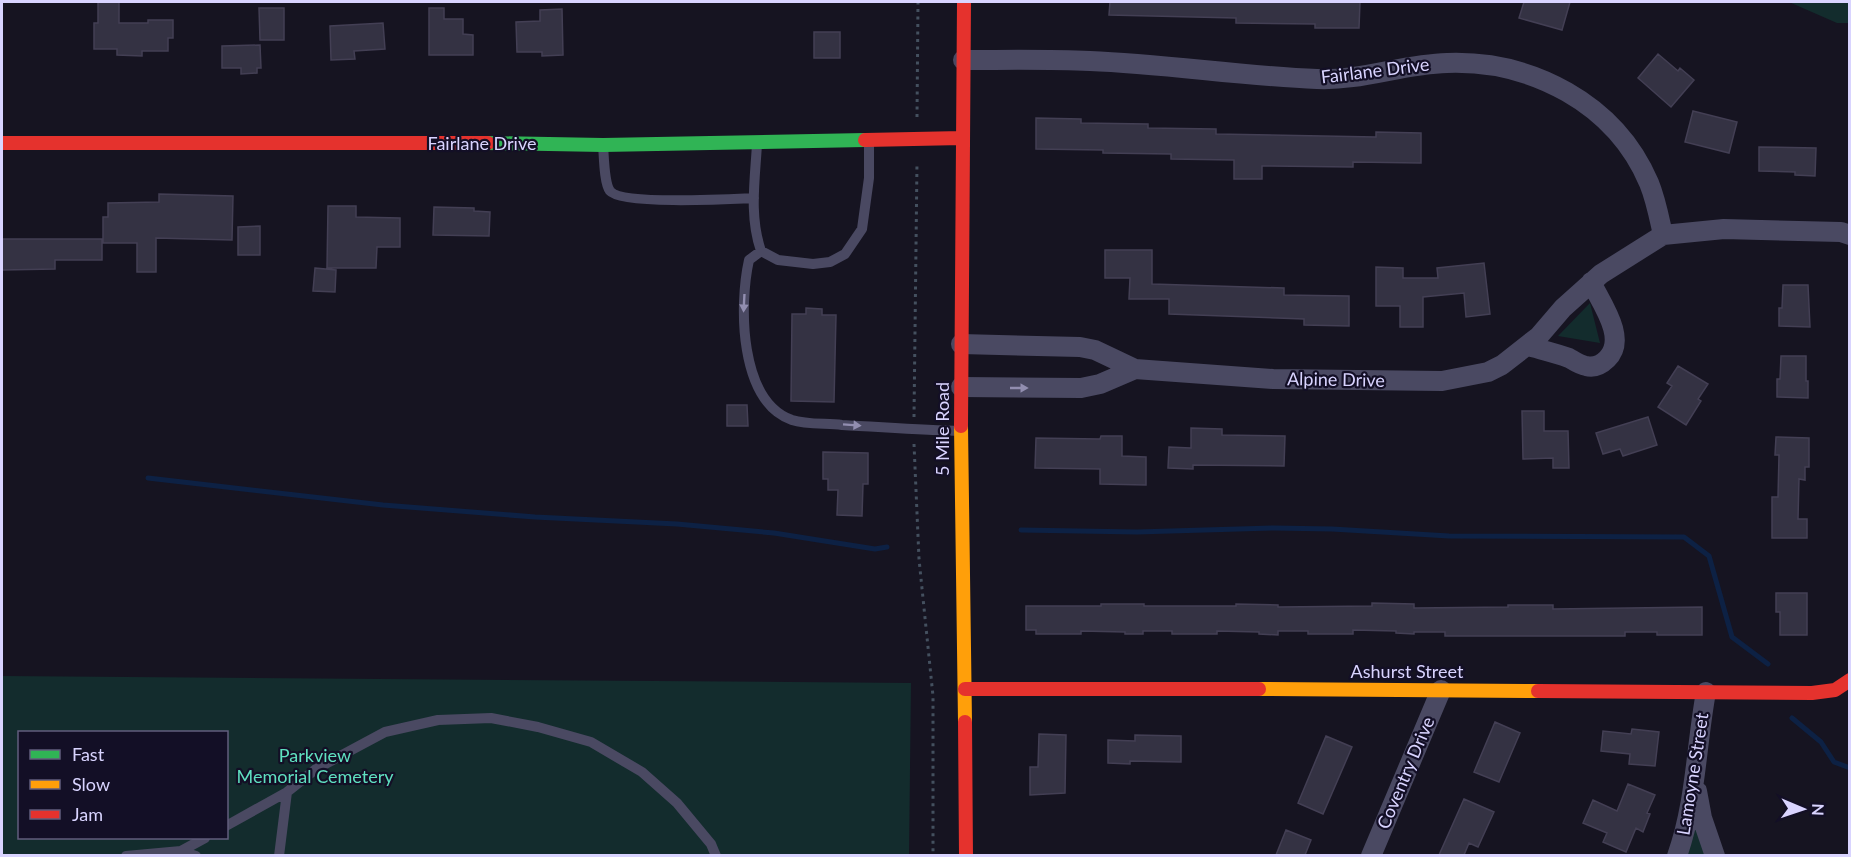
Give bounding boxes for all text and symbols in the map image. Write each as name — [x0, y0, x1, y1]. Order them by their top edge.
street label: Fairlane Drive — [1319, 52, 1430, 88]
street label: Fairlane Drive — [428, 132, 536, 154]
one-way arrow — [739, 293, 748, 312]
street label: Alpine Drive — [1287, 367, 1385, 391]
street label: 5 Mile Road — [931, 382, 953, 476]
one-way arrow — [1010, 383, 1029, 393]
one-way arrow — [843, 421, 862, 430]
street label: Ashurst Street — [1351, 660, 1464, 682]
street label: Lamoyne Street — [1671, 710, 1713, 837]
street label: Coventry Drive — [1372, 713, 1439, 832]
legend — [18, 731, 228, 839]
text: Fast — [72, 743, 105, 765]
park label: Parkview Memorial Cemetery — [237, 744, 394, 787]
text: Slow — [72, 773, 110, 795]
north arrow — [1773, 779, 1833, 839]
text: Jam — [72, 803, 103, 825]
text: N — [1809, 803, 1828, 816]

